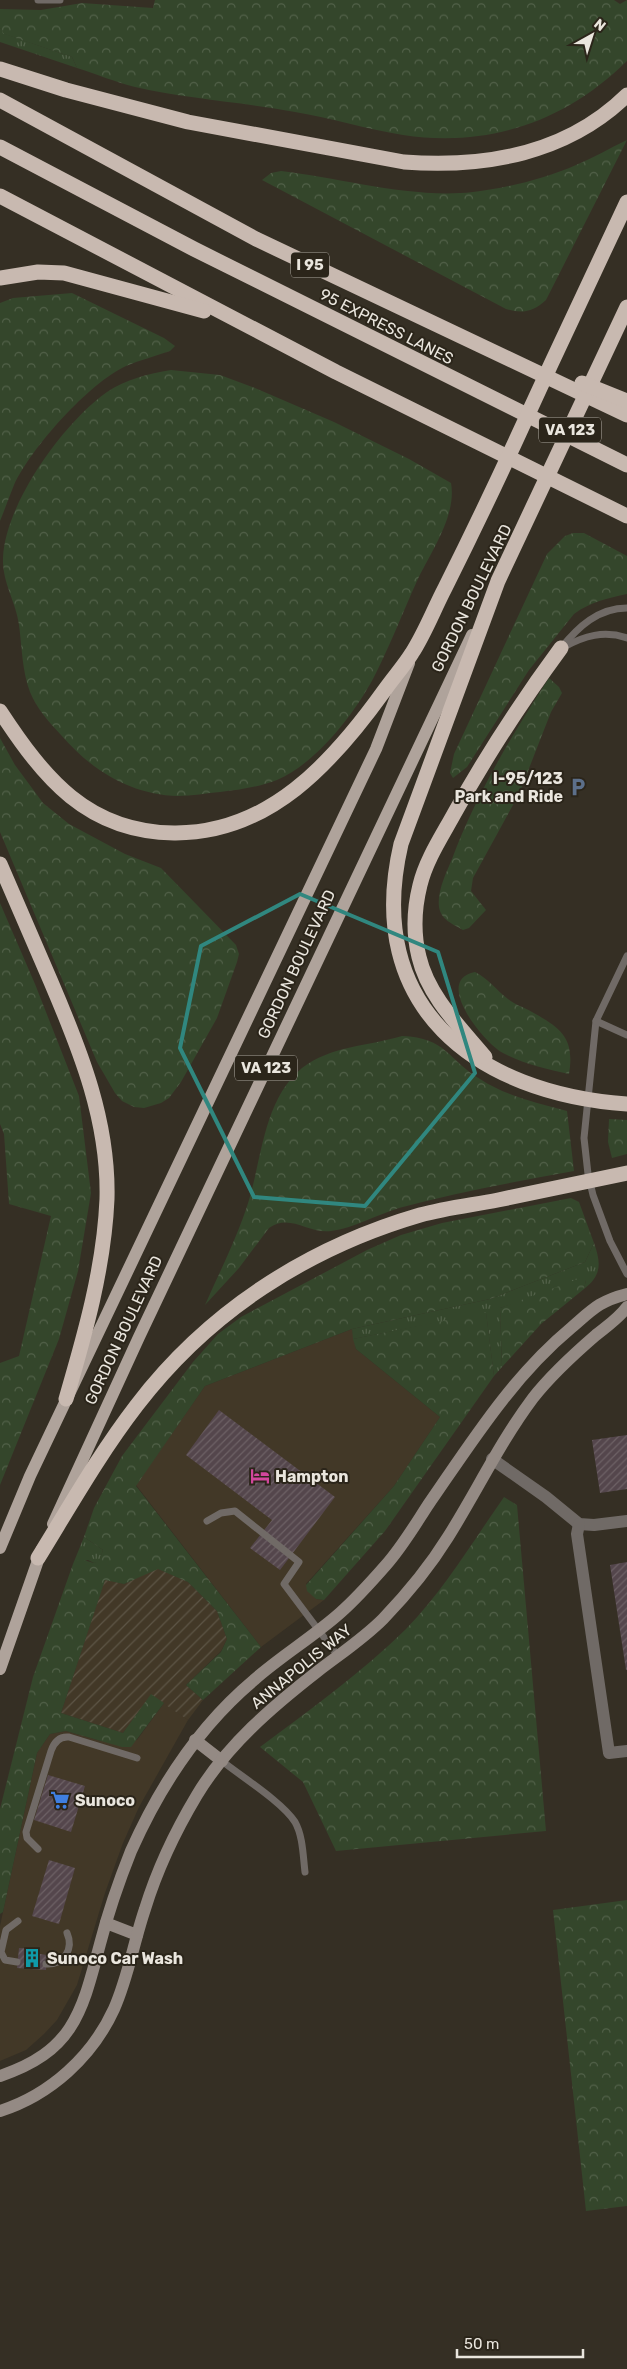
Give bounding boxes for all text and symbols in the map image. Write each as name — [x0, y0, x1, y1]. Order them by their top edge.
north arrow — [567, 10, 617, 60]
text: N — [591, 16, 609, 35]
road number: I 95 — [291, 252, 329, 278]
street label: 95 EXPRESS LANES — [317, 284, 457, 368]
road number: VA 123 — [539, 418, 601, 442]
street label: GORDON BOULEVARD — [427, 521, 516, 675]
place label: I-95/123 Park and Ride — [455, 769, 563, 806]
parking icon: I-95/123 Park and Ride — [567, 776, 589, 798]
street label: GORDON BOULEVARD — [254, 887, 339, 1042]
road number: VA 123 — [235, 1056, 297, 1080]
street label: GORDON BOULEVARD — [81, 1253, 166, 1408]
hotel icon: Hampton — [249, 1465, 271, 1487]
place label: Hampton — [275, 1467, 349, 1486]
street label: ANNAPOLIS WAY — [247, 1620, 356, 1713]
supermarket icon: Sunoco — [49, 1789, 71, 1811]
place label: Sunoco — [75, 1791, 135, 1810]
building icon: Sunoco Car Wash — [21, 1947, 43, 1969]
place label: Sunoco Car Wash — [47, 1949, 183, 1968]
scale bar — [457, 2326, 583, 2358]
text: 50 m — [464, 2335, 499, 2353]

